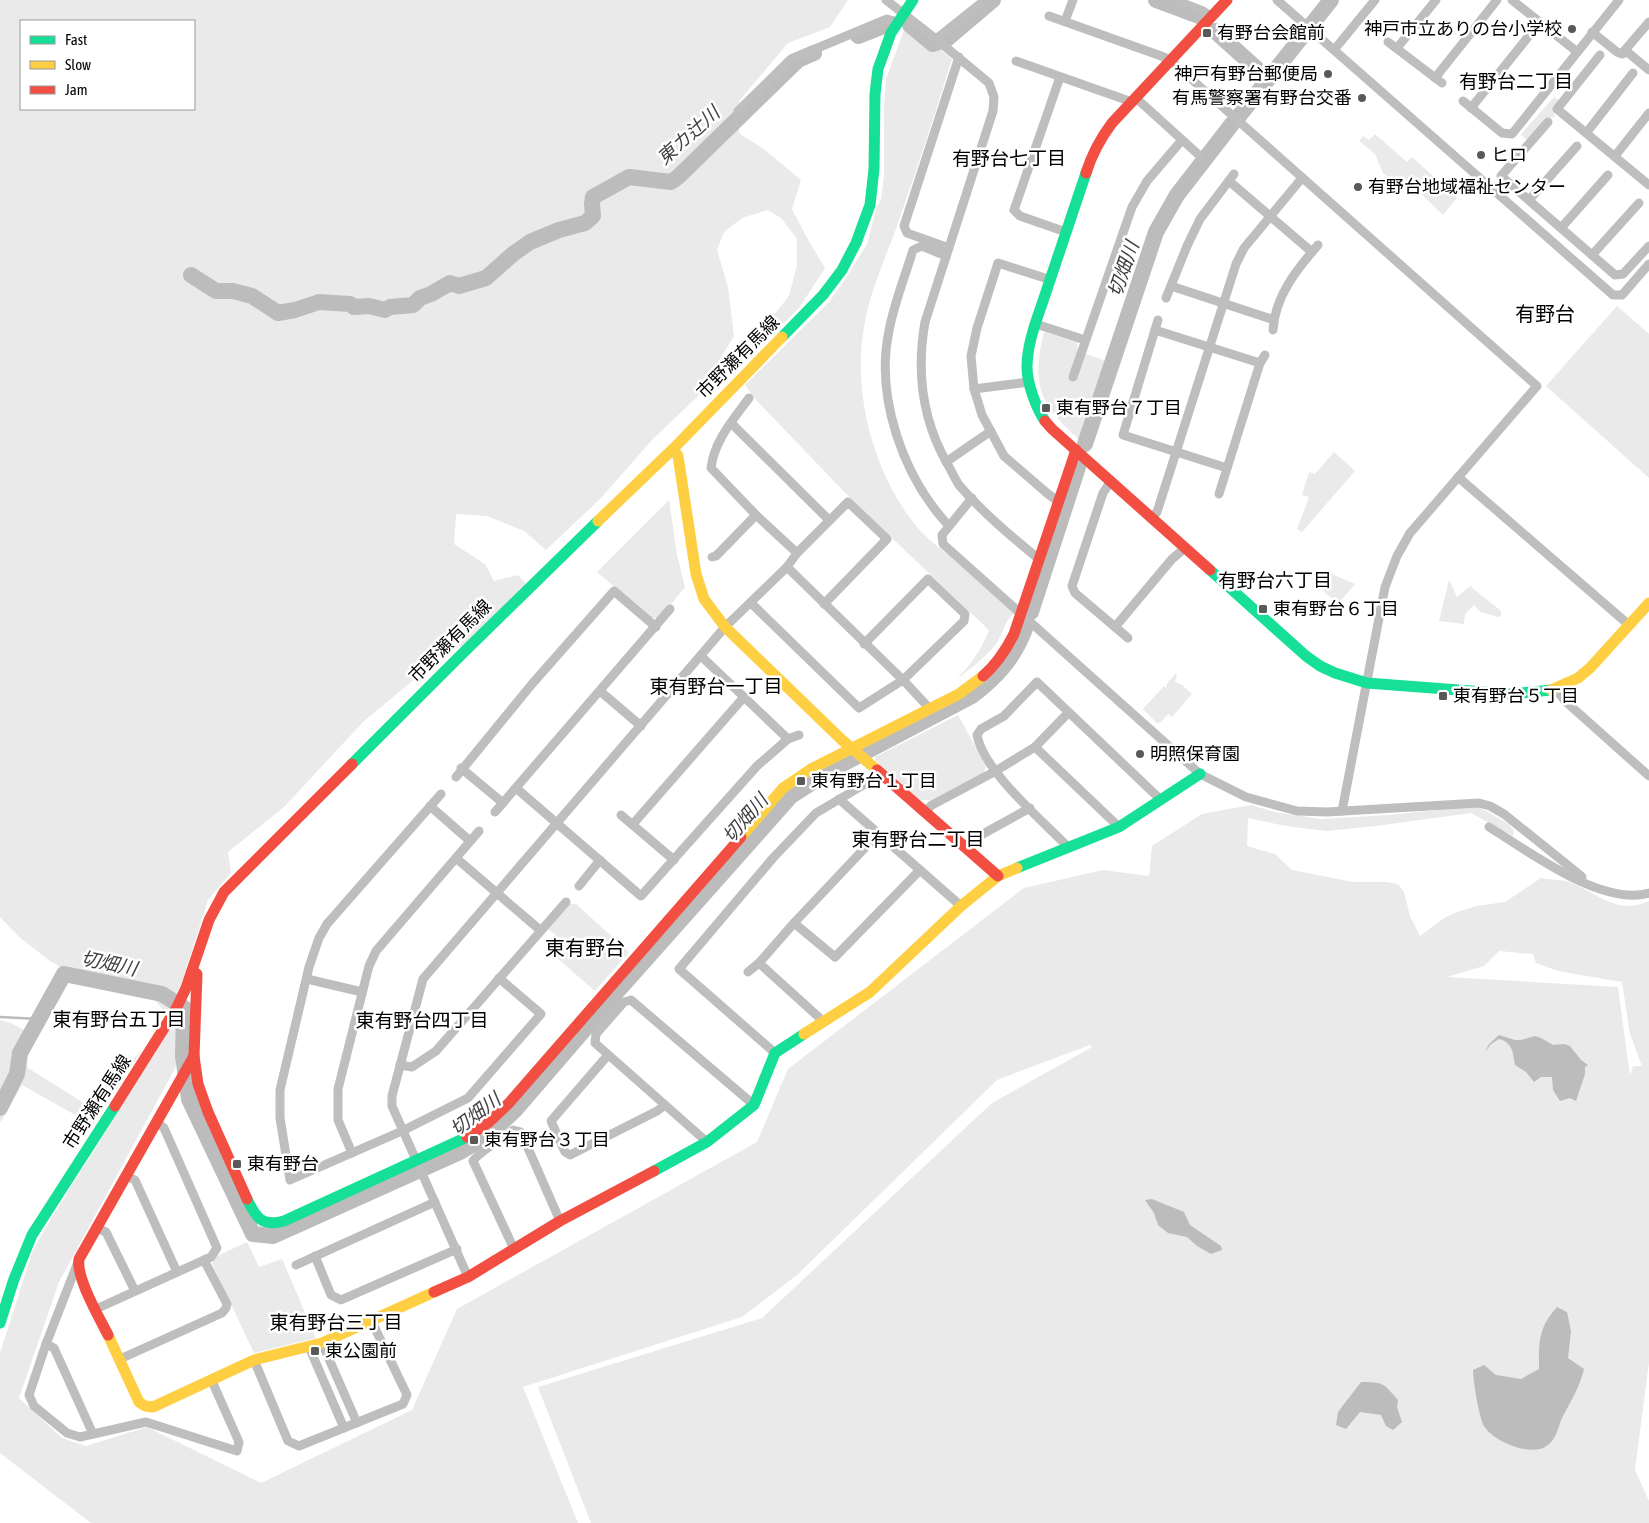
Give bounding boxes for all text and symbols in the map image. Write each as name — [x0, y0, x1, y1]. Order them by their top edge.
place label: 神戸市立ありの台小学校 — [1364, 18, 1562, 39]
legend — [20, 20, 195, 110]
place label: 有野台会館前 — [1217, 22, 1325, 43]
marker: 神戸市立ありの台小学校 — [1566, 23, 1578, 35]
marker: 有野台会館前 — [1201, 27, 1213, 39]
text: Fast — [65, 31, 87, 48]
text: Slow — [65, 56, 91, 73]
place label: 神戸有野台郵便局 — [1174, 63, 1318, 84]
marker: 神戸有野台郵便局 — [1322, 68, 1334, 80]
district label: 有野台二丁目 — [1459, 70, 1573, 92]
text: Jam — [65, 81, 88, 98]
place label: 有馬警察署有野台交番 — [1172, 87, 1352, 108]
marker: 有馬警察署有野台交番 — [1356, 92, 1368, 104]
water label: 東カ辻川 — [652, 100, 725, 169]
place label: ヒロ — [1491, 144, 1527, 165]
district label: 有野台七丁目 — [952, 147, 1066, 169]
marker: ヒロ — [1475, 149, 1487, 161]
place label: 有野台地域福祉センター — [1368, 176, 1566, 197]
marker: 有野台地域福祉センター — [1352, 181, 1364, 193]
water label: 切畑川 — [1103, 237, 1143, 300]
district label: 有野台 — [1515, 302, 1575, 325]
street label: 市野瀬有馬線 — [692, 311, 783, 402]
place label: 東有野台７丁目 — [1056, 397, 1182, 418]
marker: 東有野台７丁目 — [1040, 402, 1052, 414]
district label: 有野台六丁目 — [1218, 569, 1332, 591]
street label: 市野瀬有馬線 — [404, 595, 495, 686]
place label: 東有野台６丁目 — [1273, 598, 1399, 619]
marker: 東有野台６丁目 — [1257, 603, 1269, 615]
district label: 東有野台一丁目 — [649, 675, 783, 697]
place label: 東有野台５丁目 — [1453, 685, 1579, 706]
marker: 東有野台５丁目 — [1437, 690, 1449, 702]
place label: 明照保育園 — [1150, 743, 1240, 764]
marker: 明照保育園 — [1134, 748, 1146, 760]
place label: 東有野台１丁目 — [811, 770, 937, 791]
marker: 東有野台１丁目 — [795, 775, 807, 787]
water label: 切畑川 — [718, 788, 773, 847]
district label: 東有野台二丁目 — [851, 828, 985, 850]
district label: 東有野台 — [545, 936, 625, 959]
water label: 切畑川 — [79, 946, 141, 980]
district label: 東有野台五丁目 — [52, 1008, 186, 1030]
district label: 東有野台四丁目 — [355, 1009, 489, 1031]
street label: 市野瀬有馬線 — [58, 1051, 135, 1153]
water label: 切畑川 — [446, 1087, 506, 1140]
place label: 東有野台３丁目 — [484, 1129, 610, 1150]
marker: 東有野台３丁目 — [468, 1134, 480, 1146]
place label: 東有野台 — [247, 1153, 319, 1174]
marker: 東有野台 — [231, 1158, 243, 1170]
district label: 東有野台三丁目 — [269, 1311, 403, 1333]
place label: 東公園前 — [325, 1340, 397, 1361]
marker: 東公園前 — [309, 1345, 321, 1357]

